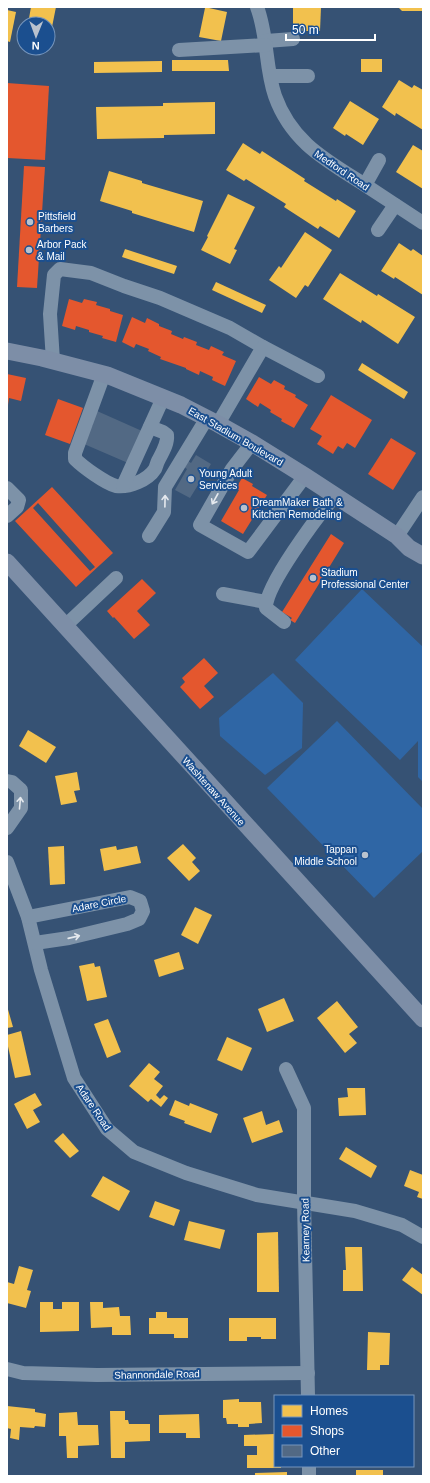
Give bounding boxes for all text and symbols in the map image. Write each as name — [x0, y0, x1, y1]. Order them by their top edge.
north arrow — [16, 16, 56, 56]
scale bar — [286, 16, 375, 42]
text: 50 m — [292, 23, 319, 37]
text: N — [32, 40, 40, 52]
street label: Medford Road — [312, 148, 371, 193]
place label: Pittsfield Barbers — [38, 211, 76, 234]
marker: Pittsfield Barbers — [25, 217, 35, 227]
place label: Arbor Pack & Mail — [37, 239, 87, 262]
marker: Arbor Pack & Mail — [24, 245, 34, 255]
street label: East Stadium Boulevard — [187, 405, 285, 468]
place label: Young Adult Services — [199, 468, 252, 491]
marker: Young Adult Services — [186, 474, 196, 484]
one-way arrow — [210, 493, 218, 505]
one-way arrow — [161, 495, 169, 508]
place label: DreamMaker Bath & Kitchen Remodeling — [252, 497, 343, 520]
marker: DreamMaker Bath & Kitchen Remodeling — [239, 503, 249, 513]
place label: Stadium Professional Center — [321, 567, 409, 590]
marker: Stadium Professional Center — [308, 573, 318, 583]
street label: Washtenaw Avenue — [180, 755, 247, 828]
one-way arrow — [17, 796, 24, 809]
place label: Tappan Middle School — [294, 844, 357, 867]
marker: Tappan Middle School — [360, 850, 370, 860]
street label: Adare Circle — [71, 893, 128, 914]
one-way arrow — [67, 932, 80, 940]
street label: Adare Road — [74, 1082, 113, 1132]
street label: Kearney Road — [299, 1198, 312, 1262]
street label: Shannondale Road — [114, 1368, 200, 1381]
legend — [274, 1395, 414, 1467]
text: Homes — [310, 1404, 348, 1418]
text: Shops — [310, 1424, 344, 1438]
text: Other — [310, 1444, 340, 1458]

